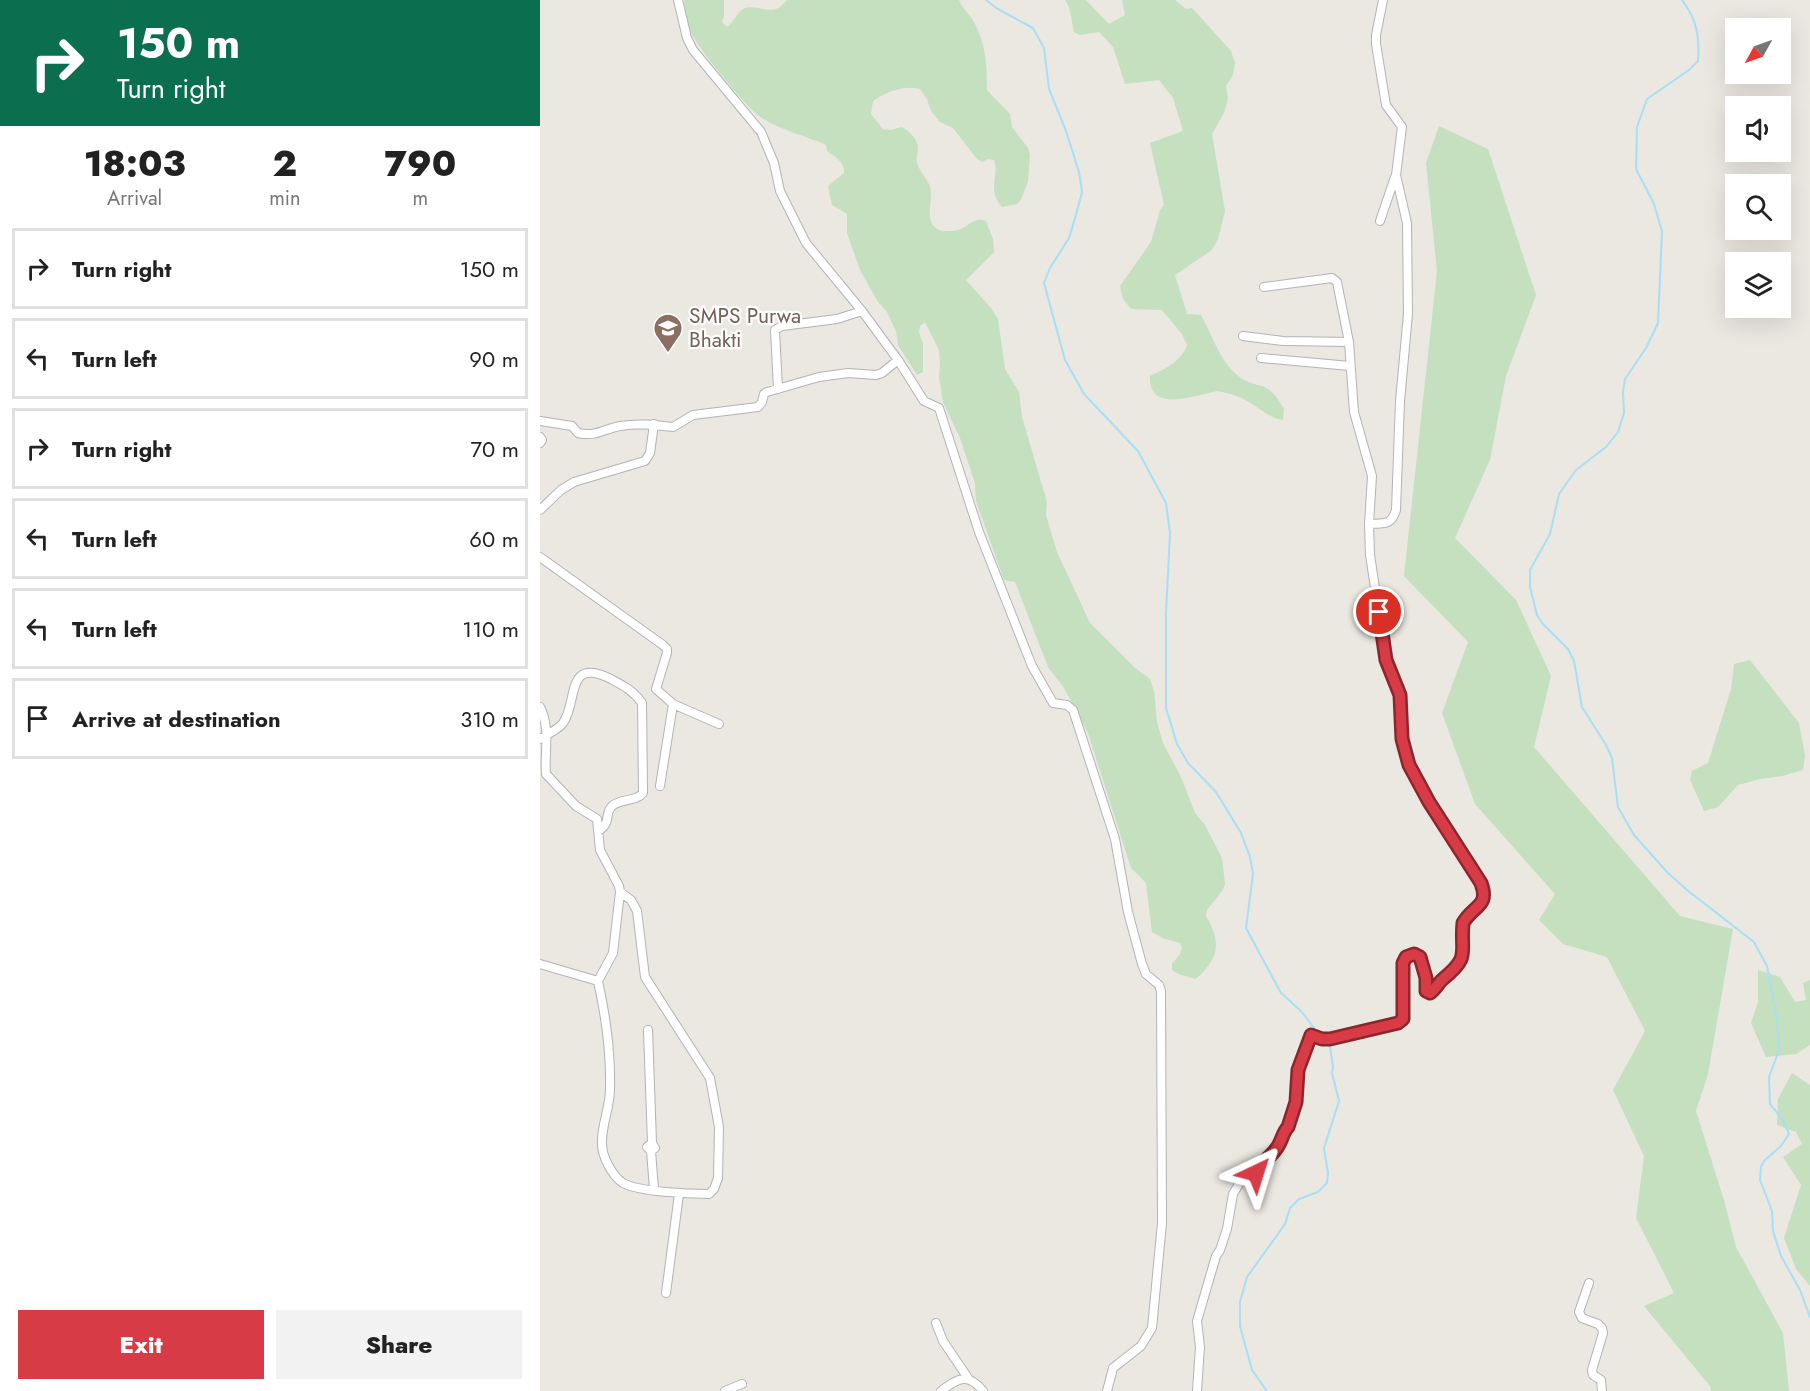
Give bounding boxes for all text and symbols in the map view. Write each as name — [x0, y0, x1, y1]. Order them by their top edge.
text: 150 m — [117, 13, 240, 74]
north arrow — [1725, 18, 1791, 84]
map controls — [1725, 18, 1791, 318]
icon: right — [18, 24, 96, 102]
text: Turn right — [117, 69, 225, 108]
button: sound — [1725, 96, 1791, 162]
text: 18:03 — [84, 137, 186, 189]
text: 2 — [273, 137, 297, 189]
text: 790 — [384, 137, 456, 189]
button: search — [1725, 174, 1791, 240]
text: Arrival — [107, 184, 162, 213]
text: min — [269, 184, 301, 213]
text: m — [412, 184, 428, 213]
icon: right — [21, 252, 54, 285]
button: layers — [1725, 252, 1791, 318]
text: Turn right — [72, 253, 172, 285]
text: 150 m — [460, 253, 519, 285]
place label: SMPS Purwa Bhakti — [689, 301, 801, 355]
school or university icon: SMPS Purwa Bhakti — [652, 312, 684, 354]
icon: left — [21, 342, 54, 375]
text: Turn left — [72, 343, 157, 375]
text: 90 m — [469, 343, 519, 375]
icon: right — [21, 432, 54, 465]
text: Turn right — [72, 433, 172, 465]
text: 70 m — [470, 433, 519, 465]
icon: left — [21, 522, 54, 555]
text: Turn left — [72, 523, 157, 555]
text: 60 m — [469, 523, 519, 555]
pin — [1353, 586, 1404, 637]
icon: arrive — [1362, 595, 1395, 628]
icon: left — [21, 612, 54, 645]
text: Turn left — [72, 613, 157, 645]
text: 110 m — [462, 613, 519, 645]
icon: arrive — [21, 702, 54, 735]
text: Arrive at destination — [72, 703, 281, 735]
text: 310 m — [460, 703, 519, 735]
position arrow — [1224, 1141, 1288, 1205]
button: Exit — [18, 1310, 264, 1379]
button: Share — [276, 1310, 522, 1379]

